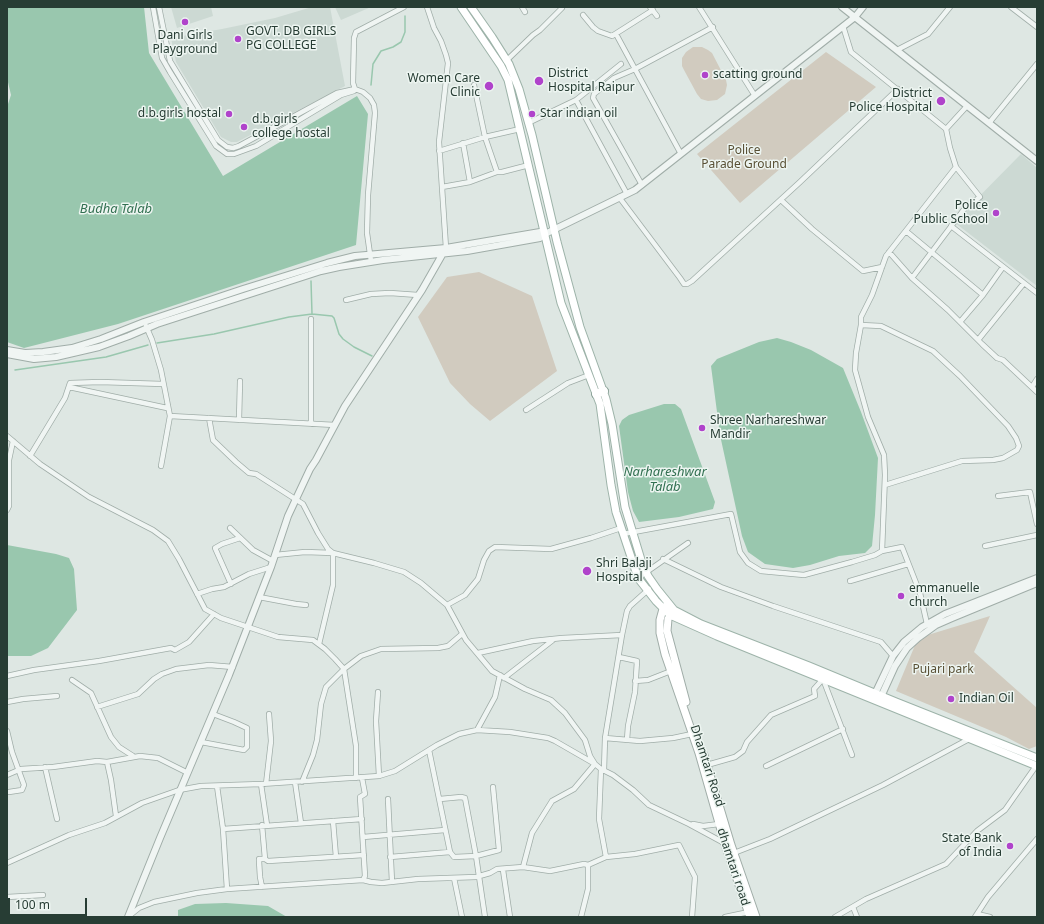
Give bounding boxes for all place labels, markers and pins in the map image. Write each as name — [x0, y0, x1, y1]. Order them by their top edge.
marker: Dani Girls Playground — [180, 17, 190, 27]
place label: GOVT. DB GIRLS PG COLLEGE — [246, 25, 336, 53]
place label: Dani Girls Playground — [153, 29, 217, 57]
marker: GOVT. DB GIRLS PG COLLEGE — [233, 34, 243, 44]
place label: District Hospital Raipur — [548, 67, 635, 95]
place label: scatting ground — [713, 68, 802, 82]
marker: scatting ground — [700, 70, 710, 80]
place label: Women Care Clinic — [407, 72, 480, 100]
marker: District Hospital Raipur — [533, 75, 545, 87]
marker: Women Care Clinic — [483, 80, 495, 92]
place label: District Police Hospital — [849, 87, 932, 115]
marker: District Police Hospital — [935, 95, 947, 107]
place label: d.b.girls hostal — [138, 107, 221, 121]
place label: Star indian oil — [540, 107, 617, 121]
marker: d.b.girls hostal — [224, 109, 234, 119]
marker: Star indian oil — [527, 109, 537, 119]
place label: d.b.girls college hostal — [252, 113, 330, 141]
marker: d.b.girls college hostal — [239, 122, 249, 132]
place label: Police Public School — [913, 199, 988, 227]
marker: Police Public School — [991, 208, 1001, 218]
place label: Shree Narhareshwar Mandir — [710, 414, 826, 442]
marker: Shree Narhareshwar Mandir — [697, 423, 707, 433]
place label: Shri Balaji Hospital — [596, 557, 652, 585]
marker: Shri Balaji Hospital — [581, 565, 593, 577]
place label: emmanuelle church — [909, 582, 979, 610]
marker: emmanuelle church — [896, 591, 906, 601]
place label: Indian Oil — [959, 692, 1014, 706]
marker: Indian Oil — [946, 694, 956, 704]
place label: State Bank of India — [942, 832, 1002, 860]
marker: State Bank of India — [1005, 841, 1015, 851]

